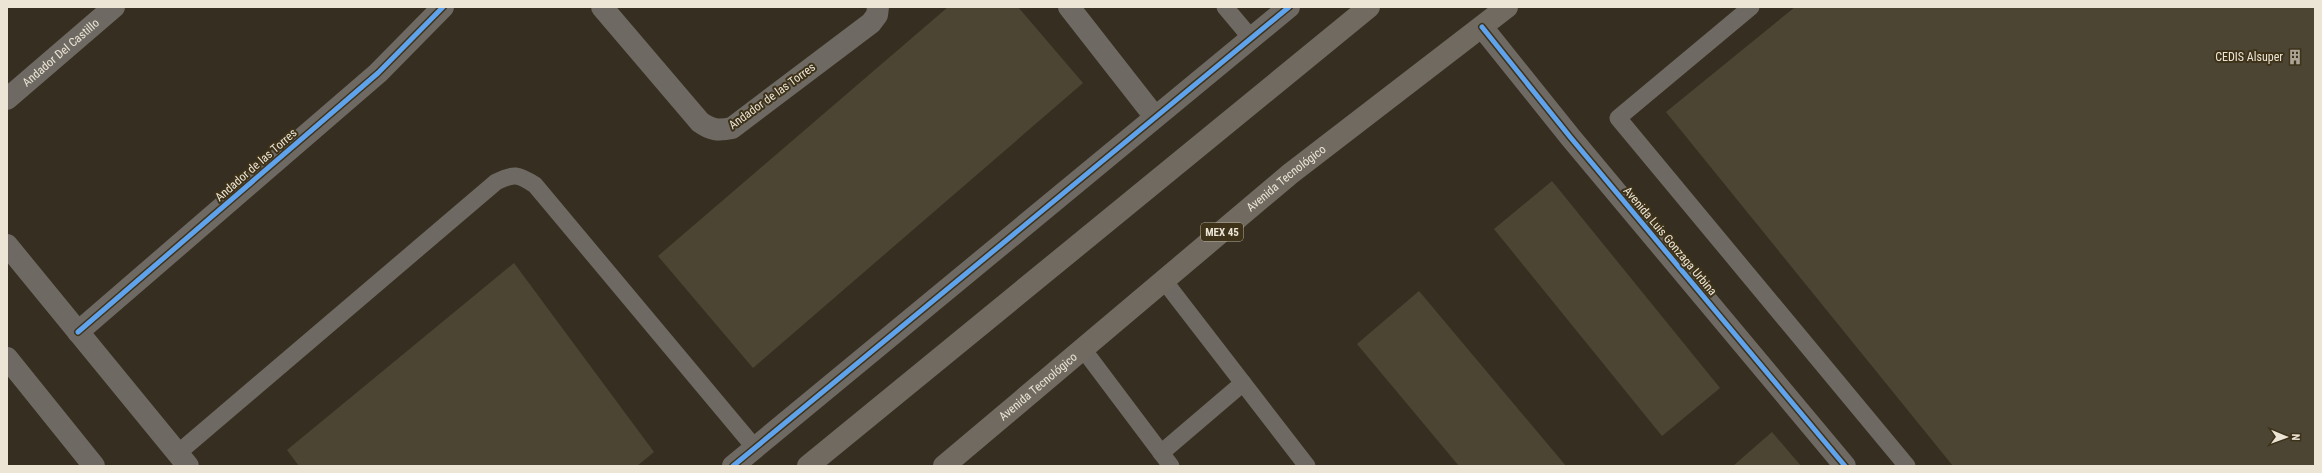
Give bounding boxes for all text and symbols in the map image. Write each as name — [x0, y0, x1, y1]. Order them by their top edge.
street label: Andador Del Castillo — [20, 16, 102, 90]
building icon: CEDIS Alsuper — [2286, 48, 2304, 66]
place label: CEDIS Alsuper — [2215, 50, 2283, 64]
street label: Andador de las Torres — [726, 60, 818, 132]
street label: Andador de las Torres — [212, 126, 300, 204]
street label: Avenida Tecnológico — [1244, 142, 1329, 215]
street label: Avenida Luis Gonzaga Urbina — [1620, 184, 1720, 298]
road number: MEX 45 — [1201, 223, 1243, 241]
street label: Avenida Tecnológico — [996, 350, 1080, 424]
north arrow — [2266, 417, 2306, 457]
text: N — [2289, 434, 2302, 441]

